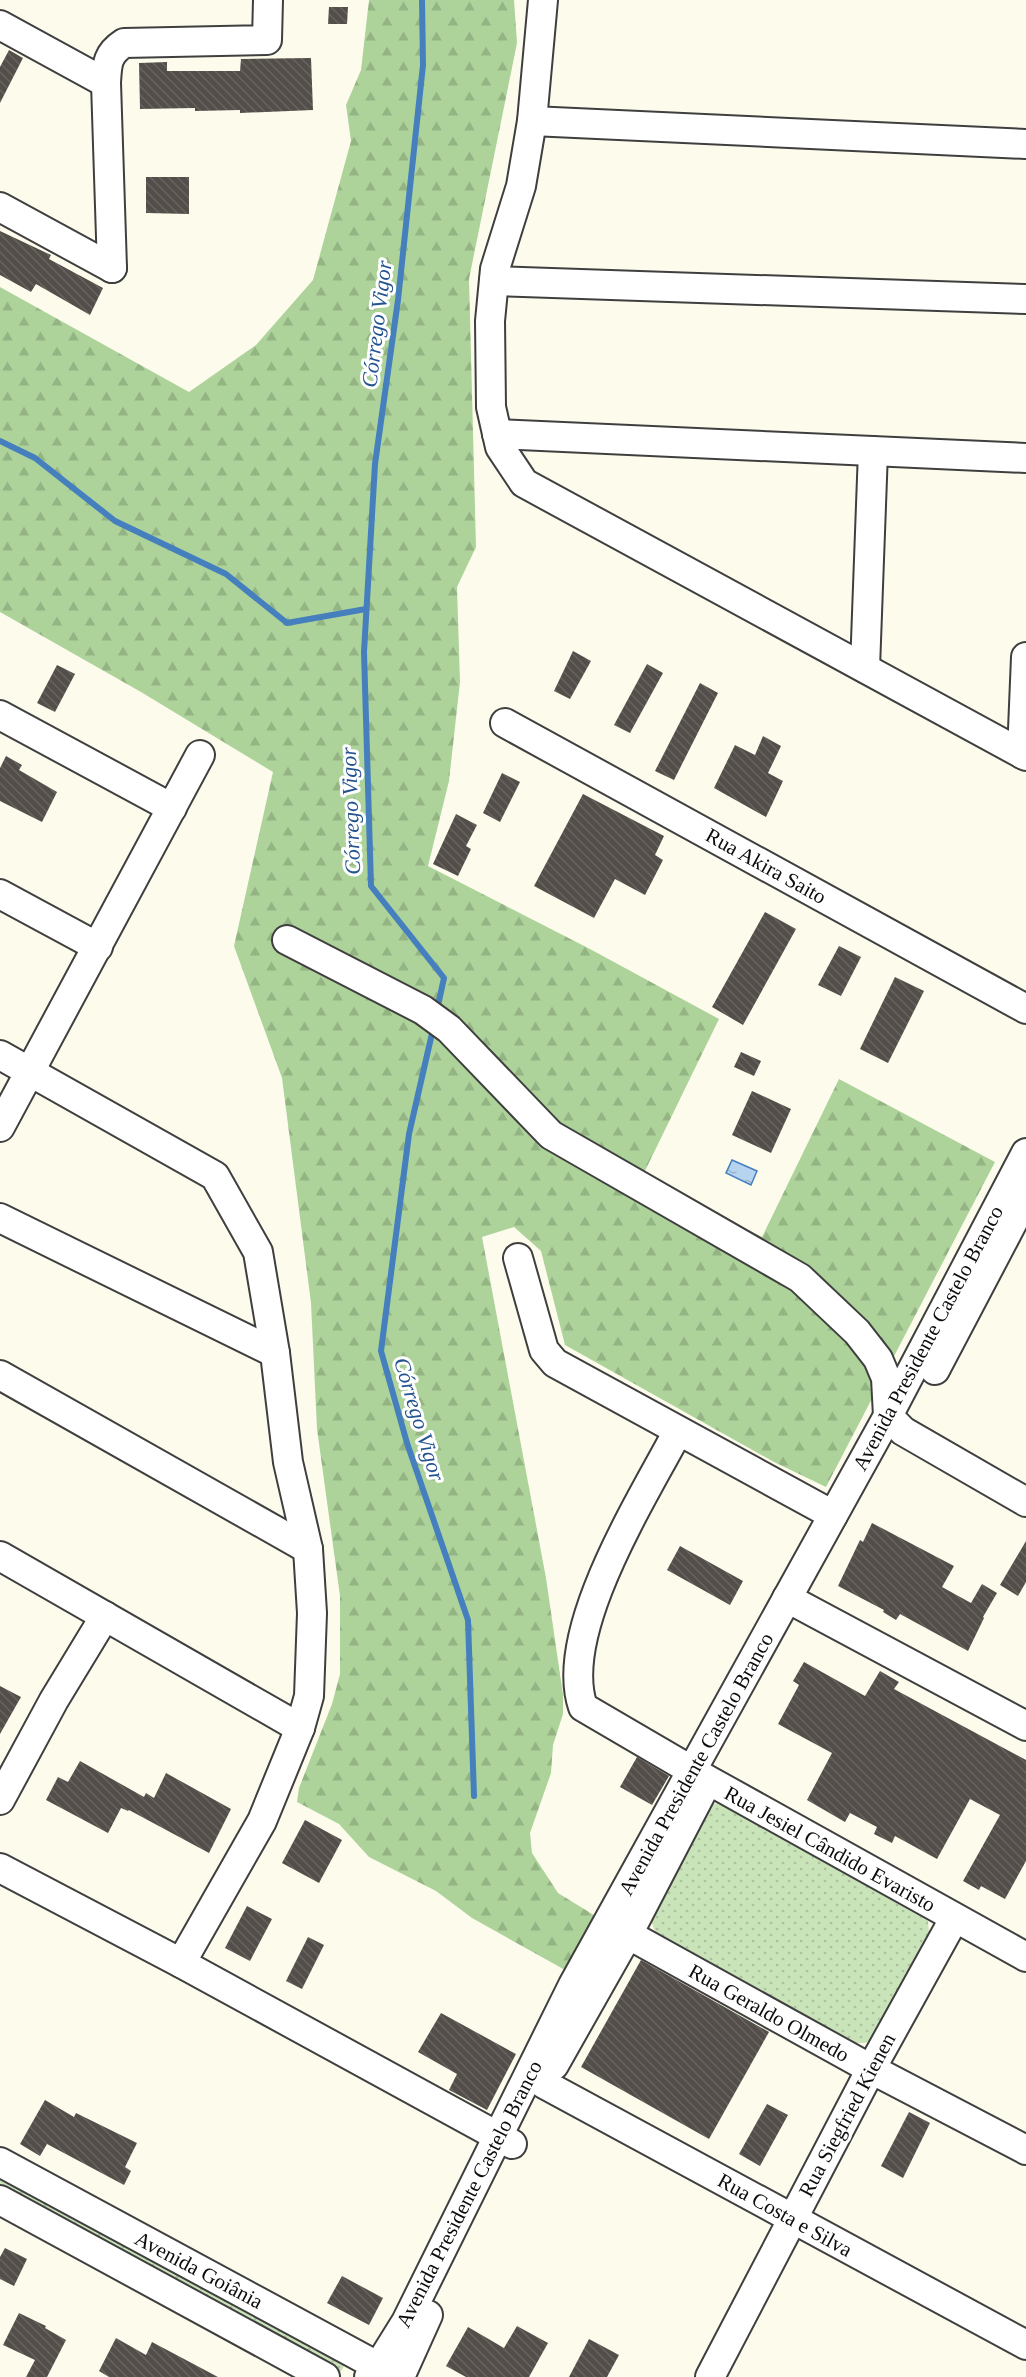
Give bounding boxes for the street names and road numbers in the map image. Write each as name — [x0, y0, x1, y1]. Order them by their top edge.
street label: Rua Akira Saito — [702, 823, 830, 909]
street label: Avenida Presidente Castelo Branco — [848, 1201, 1008, 1475]
street label: Avenida Presidente Castelo Branco — [614, 1629, 778, 1899]
street label: Rua Jesiel Cândido Evaristo — [720, 1781, 940, 1917]
street label: Rua Geraldo Olmedo — [685, 1959, 853, 2067]
street label: Rua Siegfried Kienen — [794, 2029, 901, 2201]
street label: Avenida Presidente Castelo Branco — [391, 2056, 547, 2332]
street label: Rua Costa e Silva — [714, 2168, 857, 2262]
street label: Avenida Goiânia — [131, 2226, 268, 2314]

